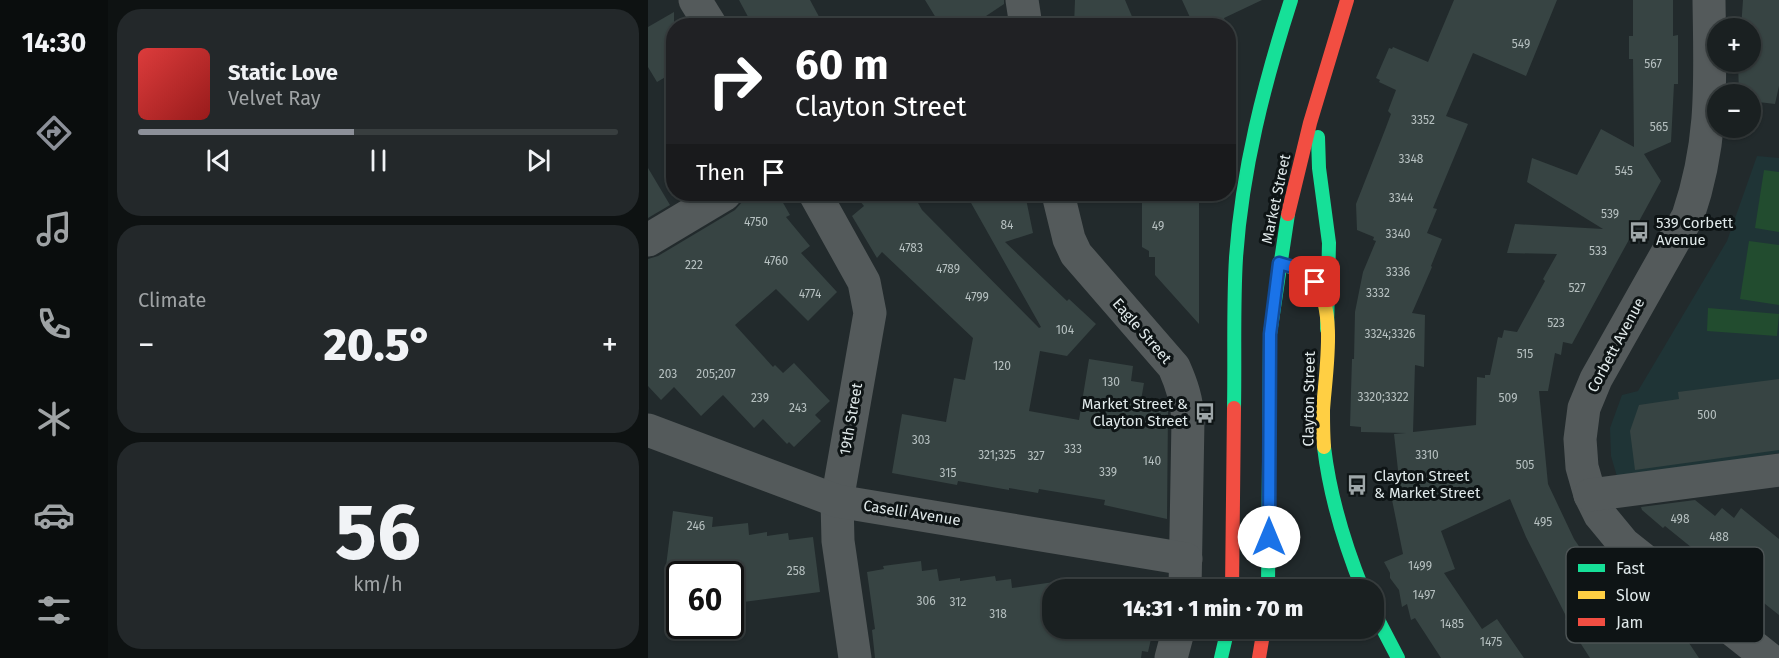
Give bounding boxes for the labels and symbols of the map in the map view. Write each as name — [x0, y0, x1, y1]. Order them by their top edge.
house number: 549 — [1512, 37, 1530, 51]
house number: 567 — [1644, 57, 1662, 71]
house number: 3352 — [1411, 113, 1435, 127]
house number: 565 — [1650, 120, 1668, 134]
street label: Market Street — [1258, 152, 1294, 246]
house number: 3348 — [1399, 152, 1424, 166]
house number: 545 — [1615, 164, 1633, 178]
house number: 3344 — [1389, 191, 1414, 205]
house number: 539 — [1601, 207, 1619, 221]
place label: 539 Corbett Avenue — [1656, 214, 1734, 249]
house number: 4750 — [744, 215, 768, 229]
house number: 84 — [1001, 218, 1014, 232]
house number: 49 — [1152, 219, 1164, 233]
bus stop icon: 539 Corbett Avenue — [1627, 220, 1651, 244]
house number: 3340 — [1386, 227, 1411, 241]
house number: 4783 — [899, 241, 923, 255]
house number: 533 — [1589, 244, 1607, 258]
house number: 4760 — [764, 254, 788, 268]
pin — [1289, 256, 1340, 307]
house number: 222 — [685, 258, 703, 272]
house number: 4789 — [936, 262, 960, 276]
house number: 3336 — [1386, 265, 1410, 279]
house number: 527 — [1568, 281, 1586, 295]
house number: 3332 — [1366, 286, 1390, 300]
house number: 4774 — [799, 287, 822, 301]
house number: 4799 — [965, 290, 989, 304]
street label: Eagle Street — [1109, 295, 1176, 368]
street label: Corbett Avenue — [1584, 295, 1648, 395]
house number: 523 — [1547, 316, 1565, 330]
house number: 104 — [1056, 323, 1075, 337]
house number: 3324;3326 — [1364, 327, 1416, 341]
house number: 515 — [1517, 347, 1533, 361]
street label: Clayton Street — [1299, 351, 1319, 447]
house number: 120 — [993, 359, 1011, 373]
house number: 203 — [659, 367, 677, 381]
house number: 205;207 — [696, 367, 736, 381]
house number: 130 — [1102, 375, 1120, 389]
street label: 19th Street — [836, 381, 866, 457]
house number: 3320;3322 — [1357, 390, 1409, 404]
house number: 239 — [751, 391, 769, 405]
house number: 509 — [1499, 391, 1517, 405]
place label: Market Street & Clayton Street — [1082, 395, 1189, 430]
house number: 243 — [789, 401, 807, 415]
bus stop icon: Market Street & Clayton Street — [1193, 401, 1217, 425]
house number: 500 — [1697, 408, 1717, 422]
house number: 303 — [912, 433, 930, 447]
house number: 333 — [1064, 442, 1082, 456]
house number: 321;325 — [978, 448, 1016, 462]
house number: 3310 — [1415, 448, 1439, 462]
house number: 327 — [1027, 449, 1045, 463]
house number: 140 — [1143, 454, 1161, 468]
house number: 505 — [1516, 458, 1534, 472]
house number: 339 — [1099, 465, 1117, 479]
house number: 315 — [940, 466, 956, 480]
place label: Clayton Street & Market Street — [1374, 467, 1481, 502]
bus stop icon: Clayton Street & Market Street — [1345, 473, 1369, 497]
street label: Caselli Avenue — [862, 496, 962, 530]
position arrow — [1237, 505, 1301, 569]
house number: 498 — [1670, 512, 1690, 526]
house number: 495 — [1534, 515, 1552, 529]
house number: 246 — [687, 519, 705, 533]
house number: 488 — [1709, 530, 1729, 544]
legend — [1566, 547, 1764, 643]
house number: 1499 — [1408, 559, 1432, 573]
text: Fast — [1616, 559, 1645, 578]
speed limit sign: 60 — [666, 561, 744, 639]
house number: 258 — [787, 564, 806, 578]
text: Slow — [1616, 586, 1651, 605]
house number: 1497 — [1413, 588, 1435, 602]
house number: 306 — [916, 594, 936, 608]
house number: 312 — [950, 595, 966, 609]
house number: 318 — [989, 607, 1007, 621]
text: Jam — [1616, 613, 1643, 632]
house number: 1485 — [1440, 617, 1464, 631]
house number: 1475 — [1480, 635, 1502, 649]

